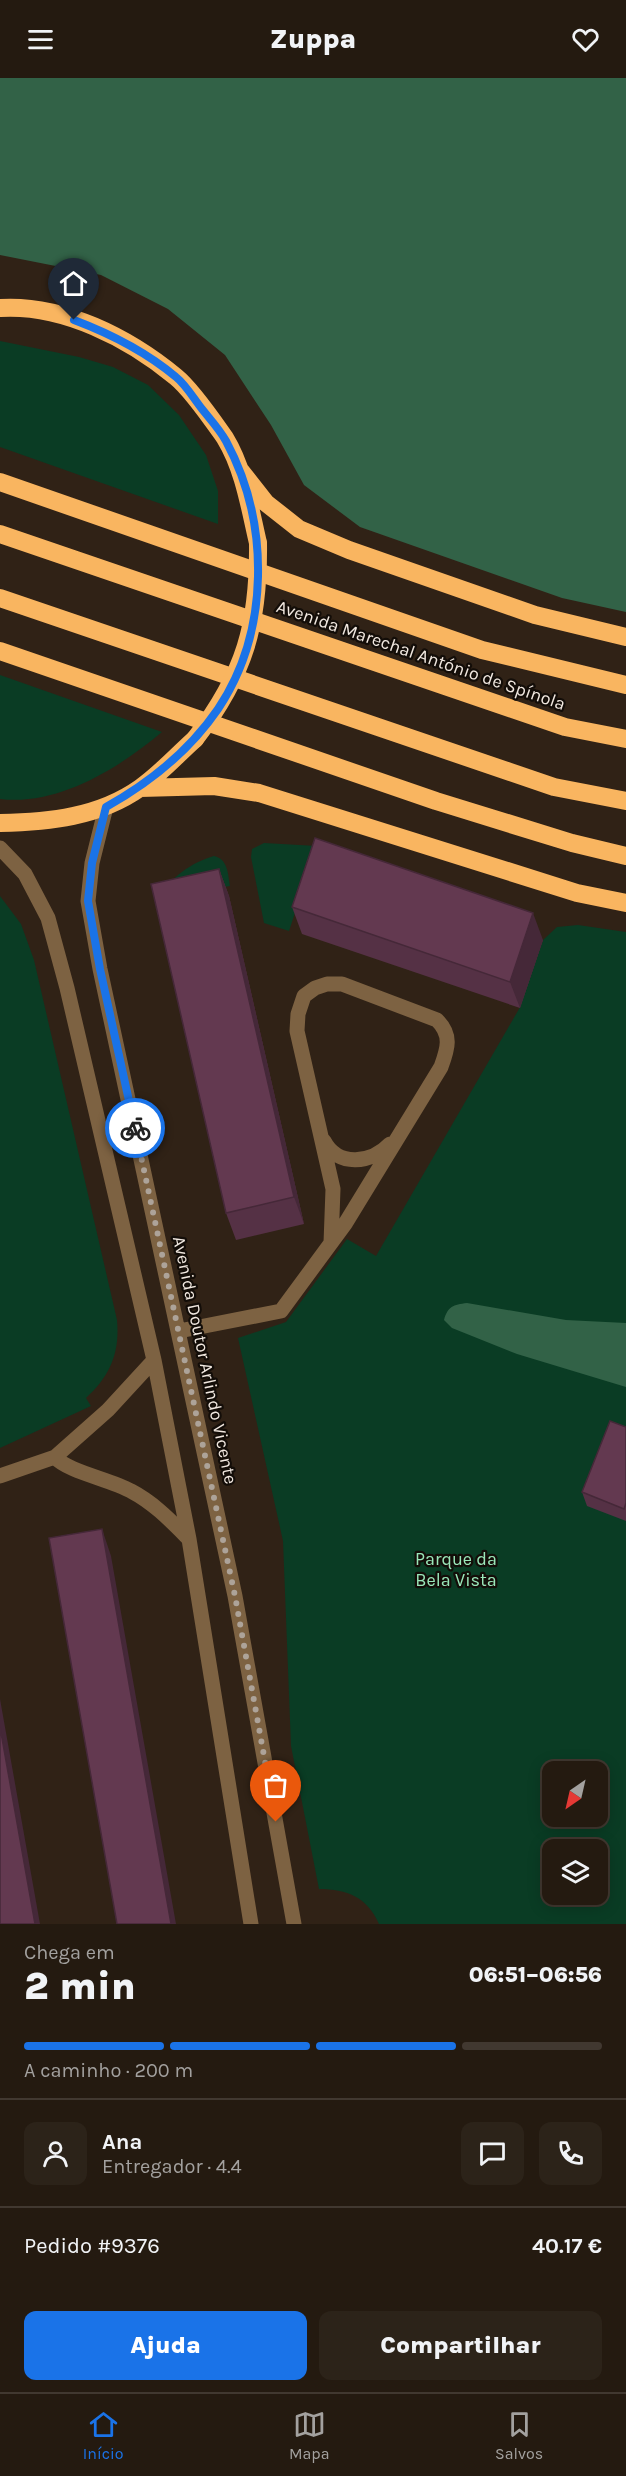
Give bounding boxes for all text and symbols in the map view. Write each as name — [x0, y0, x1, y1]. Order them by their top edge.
icon: menu — [24, 23, 57, 56]
text: Zuppa — [270, 23, 356, 55]
icon: heart — [569, 23, 602, 56]
pin — [48, 258, 99, 320]
icon: home — [57, 267, 90, 300]
street label: Avenida Marechal António de Spínola — [274, 595, 568, 715]
courier — [105, 1098, 165, 1158]
icon: bike — [119, 1112, 152, 1145]
street label: Avenida Doutor Arlindo Vicente — [168, 1234, 242, 1486]
park label: Parque da Bela Vista — [415, 1548, 497, 1591]
pin — [250, 1760, 301, 1822]
north arrow — [542, 1761, 608, 1827]
map controls — [542, 1761, 608, 1905]
icon: bag — [259, 1769, 292, 1802]
button: layers — [542, 1839, 608, 1905]
text: Chega em — [24, 1941, 115, 1964]
text: 06:51–06:56 — [469, 1962, 602, 1988]
text: 2 min — [24, 1963, 136, 2009]
text: A caminho · 200 m — [24, 2059, 193, 2082]
button: person — [24, 2122, 87, 2185]
button: chat — [461, 2122, 524, 2185]
button: phone — [539, 2122, 602, 2185]
text: Ana — [102, 2129, 142, 2155]
text: Entregador · 4.4 — [102, 2155, 242, 2178]
text: Pedido #9376 — [24, 2233, 160, 2259]
text: 40.17 € — [532, 2233, 602, 2259]
button: Ajuda — [24, 2311, 307, 2380]
button: Compartilhar — [319, 2311, 602, 2380]
tab: Início — [83, 2408, 123, 2463]
tab: Mapa — [289, 2408, 330, 2463]
tab: Salvos — [495, 2408, 543, 2463]

